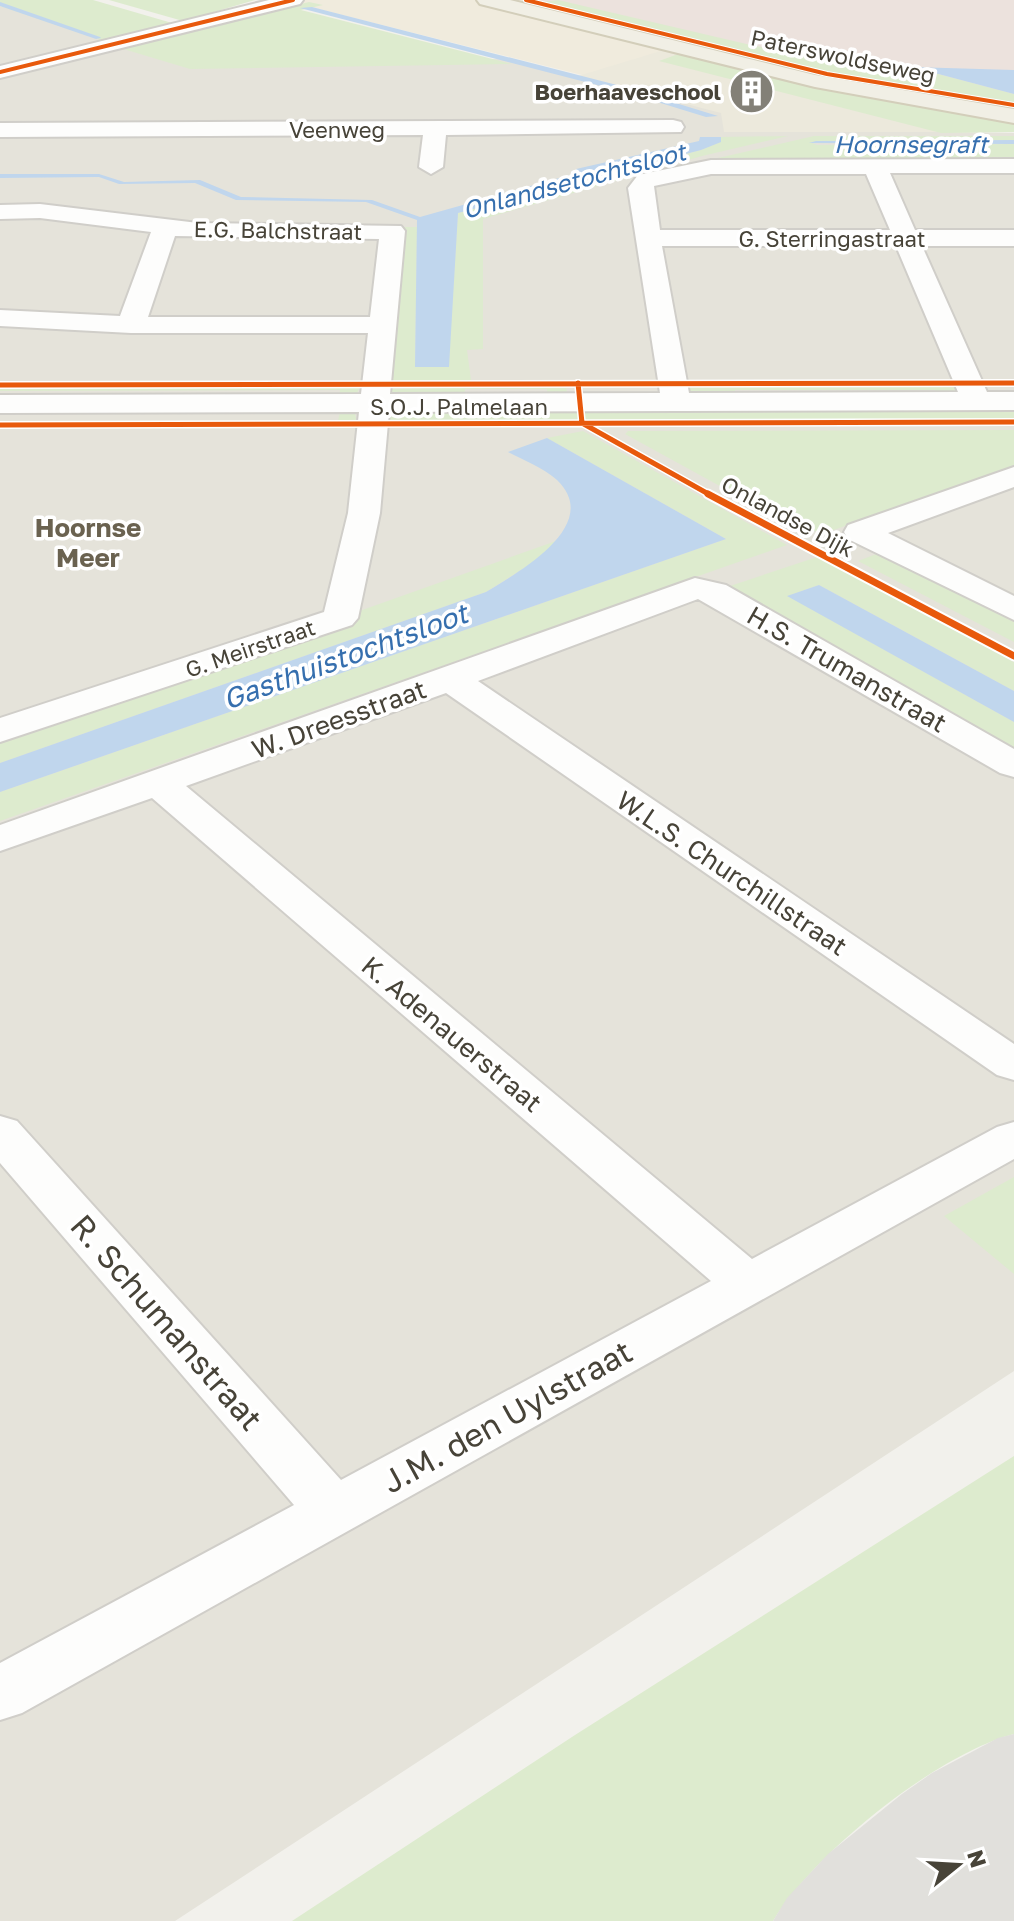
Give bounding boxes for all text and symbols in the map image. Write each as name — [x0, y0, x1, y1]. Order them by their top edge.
street label: Paterswoldseweg — [749, 23, 937, 89]
building icon: Boerhaaveschool — [728, 67, 776, 115]
place label: Boerhaaveschool — [534, 78, 721, 105]
street label: Veenweg — [289, 116, 385, 143]
water label: Hoornsegraft — [834, 129, 990, 159]
water label: Onlandsetochtsloot — [459, 136, 691, 224]
street label: E.G. Balchstraat — [194, 215, 362, 245]
street label: G. Sterringastraat — [738, 225, 926, 252]
street label: S.O.J. Palmelaan — [370, 393, 548, 420]
street label: Onlandse Dijk — [717, 470, 859, 562]
district label: Hoornse Meer — [35, 512, 141, 573]
water label: Gasthuistochtsloot — [218, 595, 474, 716]
street label: H.S. Trumanstraat — [742, 599, 952, 739]
street label: G. Meirstraat — [182, 613, 318, 683]
street label: W. Dreesstraat — [248, 673, 430, 765]
street label: W.L.S. Churchillstraat — [611, 784, 853, 962]
street label: K. Adenauerstraat — [356, 950, 548, 1118]
street label: R. Schumanstraat — [63, 1207, 271, 1437]
street label: J.M. den Uylstraat — [376, 1332, 638, 1500]
north arrow — [918, 1825, 998, 1905]
text: N — [962, 1847, 993, 1871]

